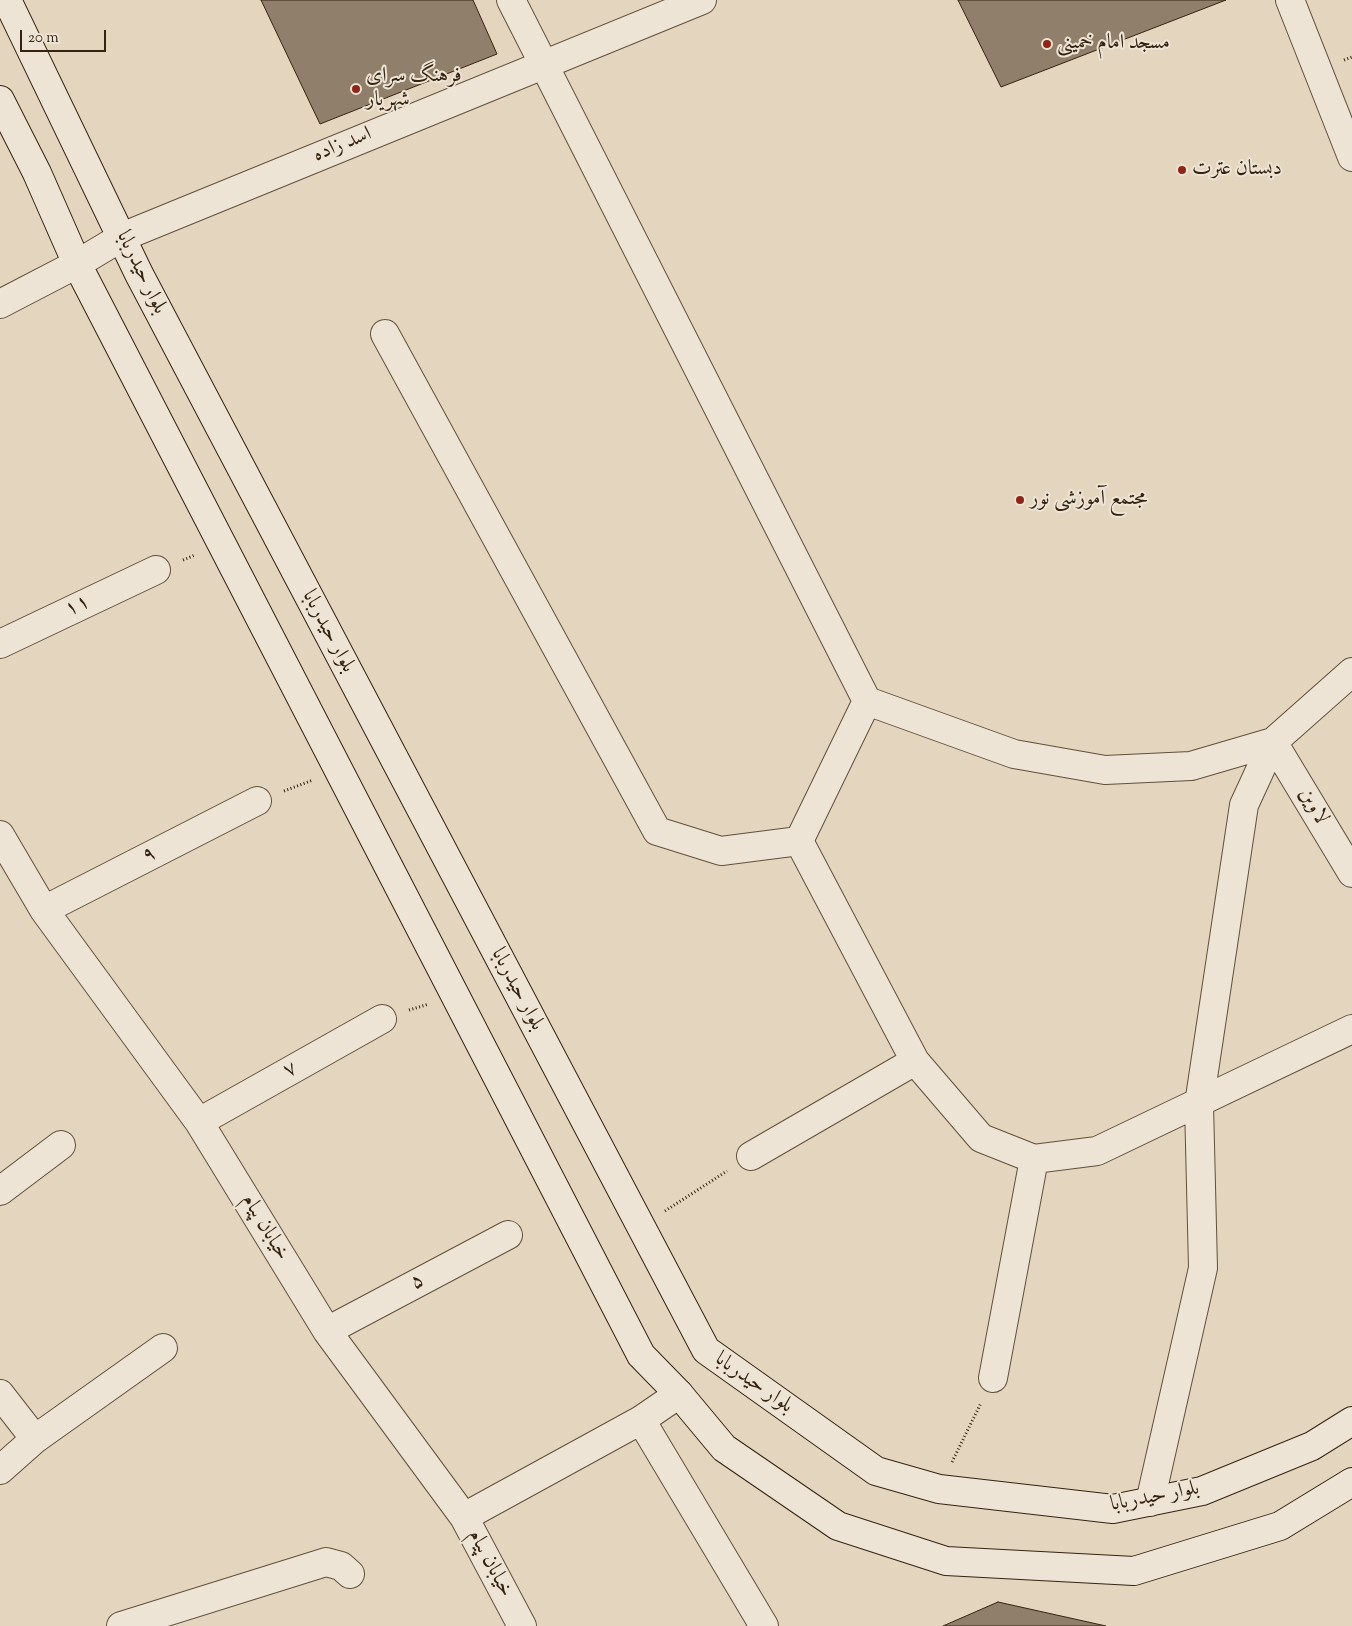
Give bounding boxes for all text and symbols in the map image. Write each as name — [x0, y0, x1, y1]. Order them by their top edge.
scale bar — [22, 20, 109, 52]
text: 20 m — [28, 28, 59, 49]
place label: مسجد امام خمینی — [1057, 31, 1170, 57]
marker: مسجد امام خمینی — [1041, 38, 1053, 50]
place label: فرهنگ سرای شهریار — [366, 64, 462, 114]
marker: فرهنگ سرای شهریار — [350, 83, 362, 95]
street label: اسد زاده — [310, 123, 376, 169]
place label: دبستان عترت — [1192, 157, 1282, 183]
marker: دبستان عترت — [1176, 164, 1188, 176]
street label: بلوار حیدربابا — [109, 227, 171, 319]
place label: مجتمع آموزشی نور — [1030, 487, 1147, 513]
marker: مجتمع آموزشی نور — [1014, 494, 1026, 506]
street label: بلوار حیدربابا — [295, 586, 359, 678]
street label: ۱۱ — [62, 590, 94, 624]
street label: لاوین — [1291, 784, 1333, 830]
street label: ۹ — [139, 842, 161, 870]
street label: بلوار حیدربابا — [484, 944, 548, 1036]
street label: ۷ — [280, 1057, 302, 1085]
street label: خیابان پیام — [234, 1190, 294, 1266]
street label: ۵ — [407, 1269, 429, 1297]
street label: بلوار حیدربابا — [709, 1348, 797, 1420]
street label: بلوار حیدربابا — [1108, 1477, 1202, 1519]
street label: خیابان پیام — [461, 1526, 517, 1602]

